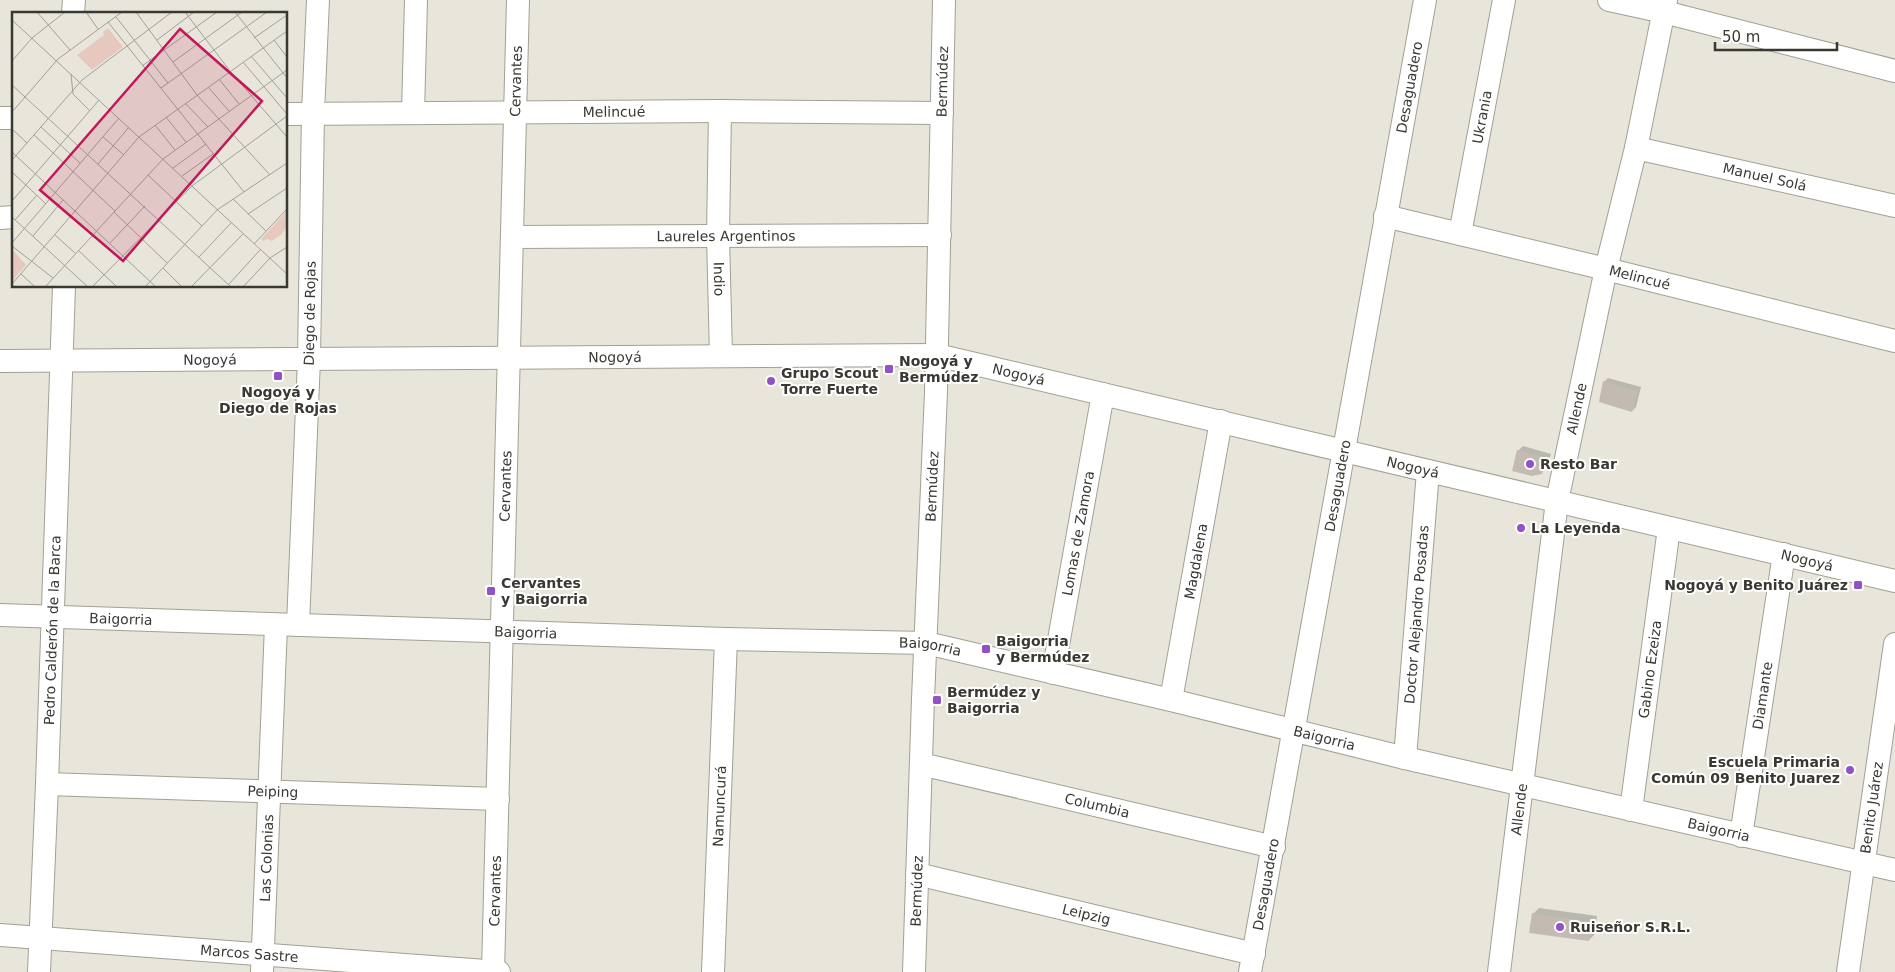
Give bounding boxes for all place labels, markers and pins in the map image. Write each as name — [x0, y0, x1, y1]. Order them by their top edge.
place label: Nogoyá y Bermúdez — [899, 353, 978, 385]
marker: Nogoyá y Bermúdez — [883, 363, 895, 375]
place label: Grupo Scout Torre Fuerte — [781, 365, 879, 397]
marker: Nogoyá y Diego de Rojas — [272, 370, 284, 382]
marker: Grupo Scout Torre Fuerte — [765, 375, 777, 387]
place label: Nogoyá y Diego de Rojas — [219, 384, 337, 416]
place label: Resto Bar — [1540, 456, 1617, 472]
marker: Resto Bar — [1524, 458, 1536, 470]
place label: La Leyenda — [1531, 520, 1621, 536]
marker: La Leyenda — [1515, 522, 1527, 534]
place label: Cervantes y Baigorria — [501, 575, 588, 607]
place label: Nogoyá y Benito Juárez — [1664, 577, 1848, 593]
marker: Nogoyá y Benito Juárez — [1852, 579, 1864, 591]
marker: Cervantes y Baigorria — [485, 585, 497, 597]
place label: Baigorria y Bermúdez — [996, 633, 1089, 665]
marker: Baigorria y Bermúdez — [980, 643, 992, 655]
place label: Bermúdez y Baigorria — [947, 684, 1040, 716]
marker: Bermúdez y Baigorria — [931, 694, 943, 706]
place label: Escuela Primaria Común 09 Benito Juarez — [1651, 754, 1840, 786]
marker: Escuela Primaria Común 09 Benito Juarez — [1844, 764, 1856, 776]
place label: Ruiseñor S.R.L. — [1570, 919, 1691, 935]
marker: Ruiseñor S.R.L. — [1554, 921, 1566, 933]

